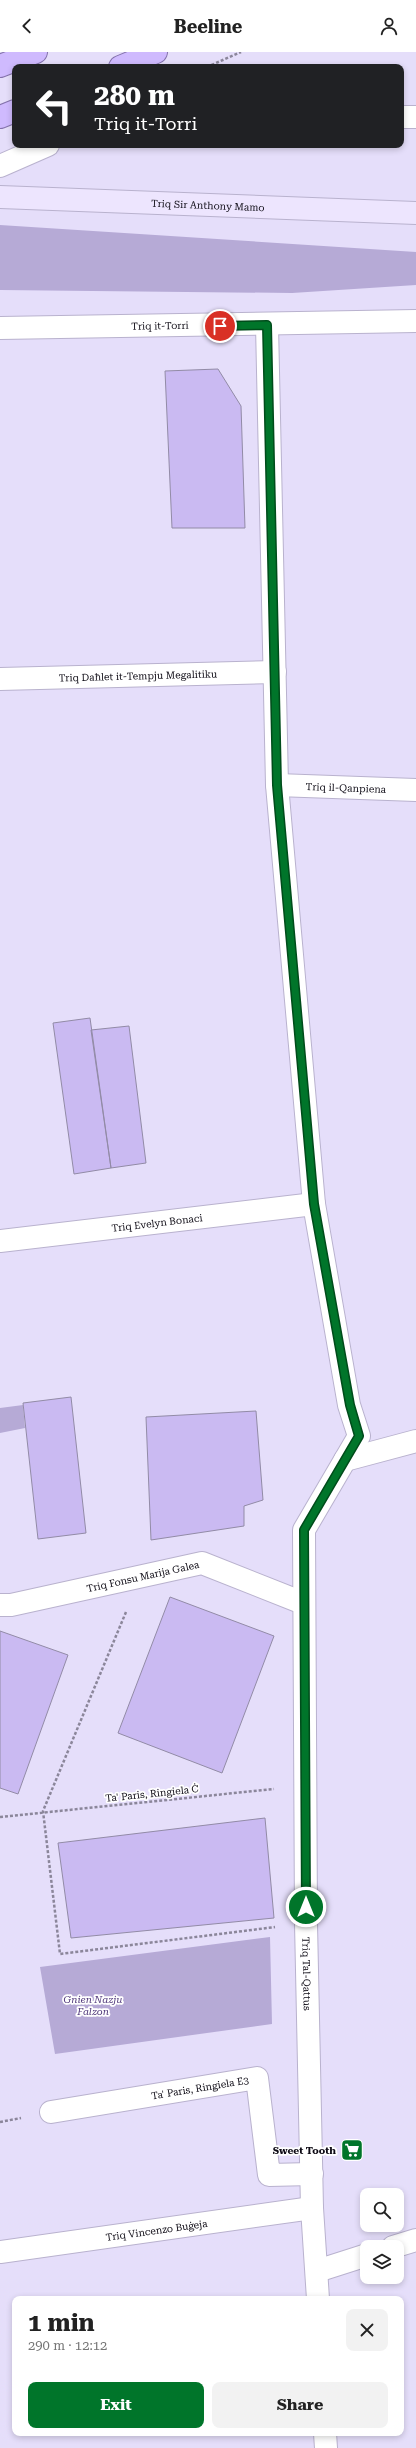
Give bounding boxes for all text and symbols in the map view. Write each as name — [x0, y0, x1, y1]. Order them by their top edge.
icon: back — [16, 15, 38, 37]
icon: person — [378, 15, 400, 37]
text: Beeline — [174, 16, 242, 37]
text: 280 m — [94, 79, 175, 112]
icon: left — [28, 80, 80, 132]
text: Triq it-Torri — [94, 113, 197, 134]
street label: Triq Sir Anthony Mamo — [151, 198, 265, 213]
pin — [203, 309, 237, 343]
icon: arrive — [209, 315, 231, 337]
street label: Triq it-Torri — [131, 320, 189, 332]
street label: Triq Daħlet it-Tempju Megalitiku — [59, 668, 218, 684]
street label: Triq il-Qanpiena — [306, 781, 387, 795]
street label: Triq Evelyn Bonaci — [111, 1212, 203, 1234]
street label: Triq Fonsu Marija Galea — [86, 1559, 201, 1594]
street label: Ta' Paris, Ringiela Ċ — [105, 1783, 199, 1804]
position arrow — [285, 1886, 327, 1928]
street label: Triq Tal-Qattus — [300, 1937, 313, 2011]
park label: Gnien Nazju Falzon — [64, 1994, 122, 2017]
street label: Ta' Paris, Ringiela E3 — [151, 2074, 250, 2101]
supermarket icon: Sweet Tooth — [339, 2137, 365, 2163]
place label: Sweet Tooth — [273, 2145, 336, 2156]
map controls — [360, 2188, 404, 2284]
button: search — [360, 2188, 404, 2232]
street label: Triq Vincenzo Buġeja — [105, 2218, 209, 2243]
button: layers — [360, 2240, 404, 2284]
text: 1 min — [28, 2309, 95, 2337]
button: close — [346, 2309, 388, 2351]
text: 290 m · 12:12 — [28, 2338, 107, 2353]
button: Exit — [28, 2382, 204, 2428]
button: Share — [212, 2382, 388, 2428]

